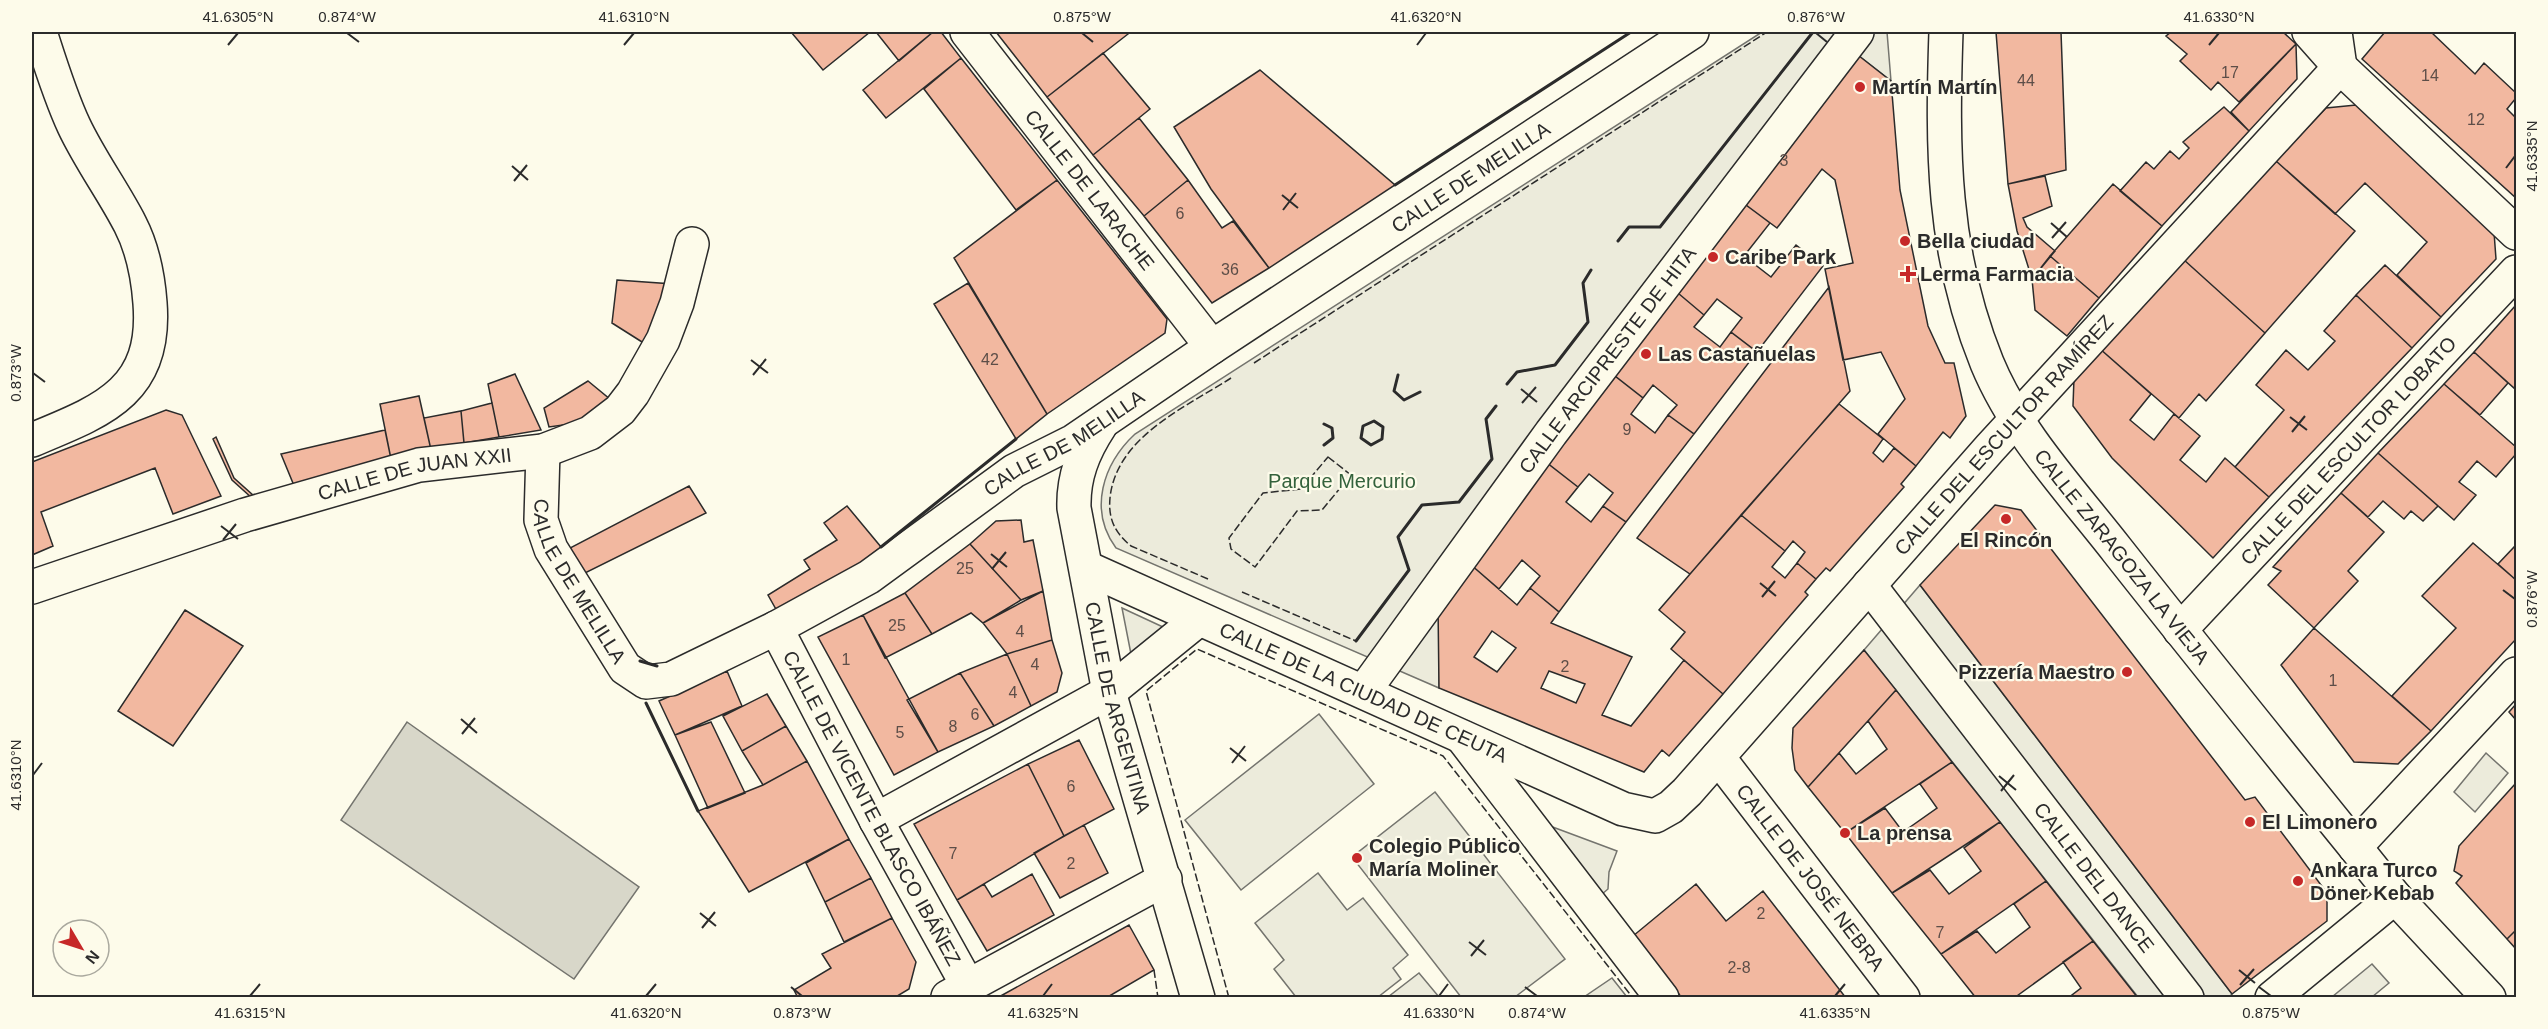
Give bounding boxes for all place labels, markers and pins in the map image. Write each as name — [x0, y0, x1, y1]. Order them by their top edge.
place label: Martín Martín — [1872, 76, 1998, 98]
marker: Martín Martín — [1853, 80, 1867, 94]
place label: Bella ciudad — [1917, 230, 2035, 252]
marker: Bella ciudad — [1898, 234, 1912, 248]
place label: Caribe Park — [1725, 246, 1837, 268]
marker: Caribe Park — [1706, 250, 1720, 264]
place label: Lerma Farmacia — [1920, 263, 2074, 285]
marker: Lerma Farmacia — [1901, 267, 1915, 281]
place label: Las Castañuelas — [1658, 343, 1816, 365]
marker: Las Castañuelas — [1639, 347, 1653, 361]
marker: El Rincón — [1999, 512, 2013, 526]
place label: El Rincón — [1960, 529, 2052, 551]
place label: Pizzería Maestro — [1958, 661, 2115, 683]
marker: Pizzería Maestro — [2120, 665, 2134, 679]
place label: El Limonero — [2262, 811, 2378, 833]
marker: El Limonero — [2243, 815, 2257, 829]
place label: La prensa — [1857, 822, 1952, 844]
marker: La prensa — [1838, 826, 1852, 840]
place label: Colegio Público María Moliner — [1369, 835, 1520, 880]
marker: Colegio Público María Moliner — [1350, 851, 1364, 865]
place label: Ankara Turco Döner Kebab — [2310, 859, 2437, 904]
marker: Ankara Turco Döner Kebab — [2291, 874, 2305, 888]

